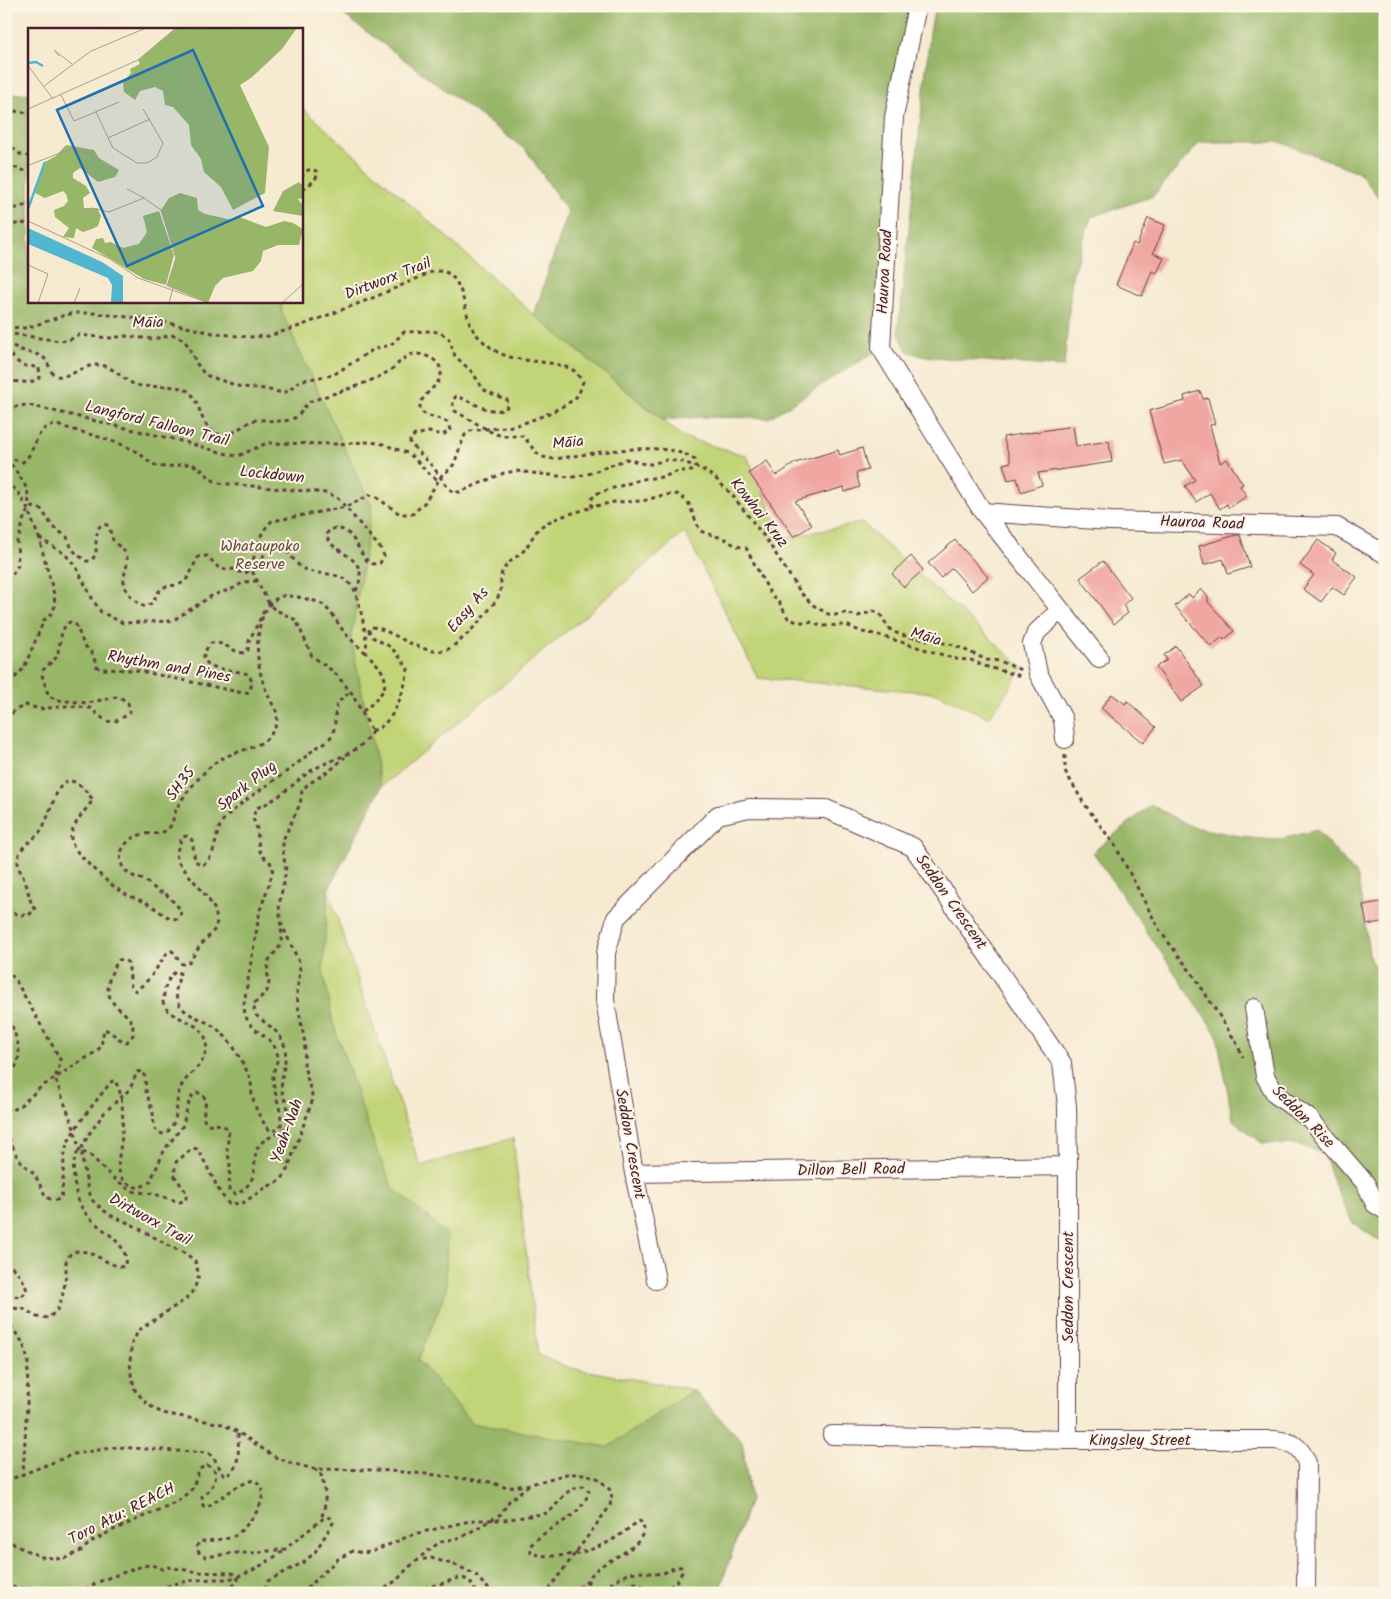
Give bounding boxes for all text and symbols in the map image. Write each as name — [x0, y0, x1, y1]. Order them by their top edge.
inset map — [28, 28, 302, 302]
street label: Hauroa Road — [870, 228, 900, 315]
street label: Dirtworx Trail — [341, 251, 435, 307]
street label: Māia — [132, 310, 164, 336]
street label: Langford Falloon Trail — [82, 394, 232, 454]
street label: Māia — [551, 429, 585, 457]
street label: Lockdown — [238, 459, 306, 491]
street label: Kowhai Kruz — [724, 472, 794, 554]
street label: Hauroa Road — [1159, 509, 1246, 537]
park label: Whataupoko Reserve — [220, 534, 300, 577]
street label: Easy As — [441, 581, 495, 639]
street label: Māia — [907, 620, 945, 654]
street label: Rhythm and Pines — [105, 644, 233, 690]
street label: Spark Plug — [211, 754, 283, 818]
street label: SH35 — [160, 761, 203, 806]
street label: Seddon Crescent — [909, 849, 994, 956]
street label: Seddon Rise — [1266, 1080, 1340, 1154]
street label: Seddon Crescent — [608, 1087, 652, 1202]
street label: Yeah-Nah — [264, 1095, 310, 1167]
street label: Dillon Bell Road — [797, 1157, 906, 1183]
street label: Dirtworx Trail — [104, 1187, 196, 1253]
street label: Seddon Crescent — [1056, 1230, 1081, 1343]
street label: Kingsley Street — [1089, 1428, 1192, 1453]
street label: Toro Atu: REACH — [64, 1476, 180, 1552]

